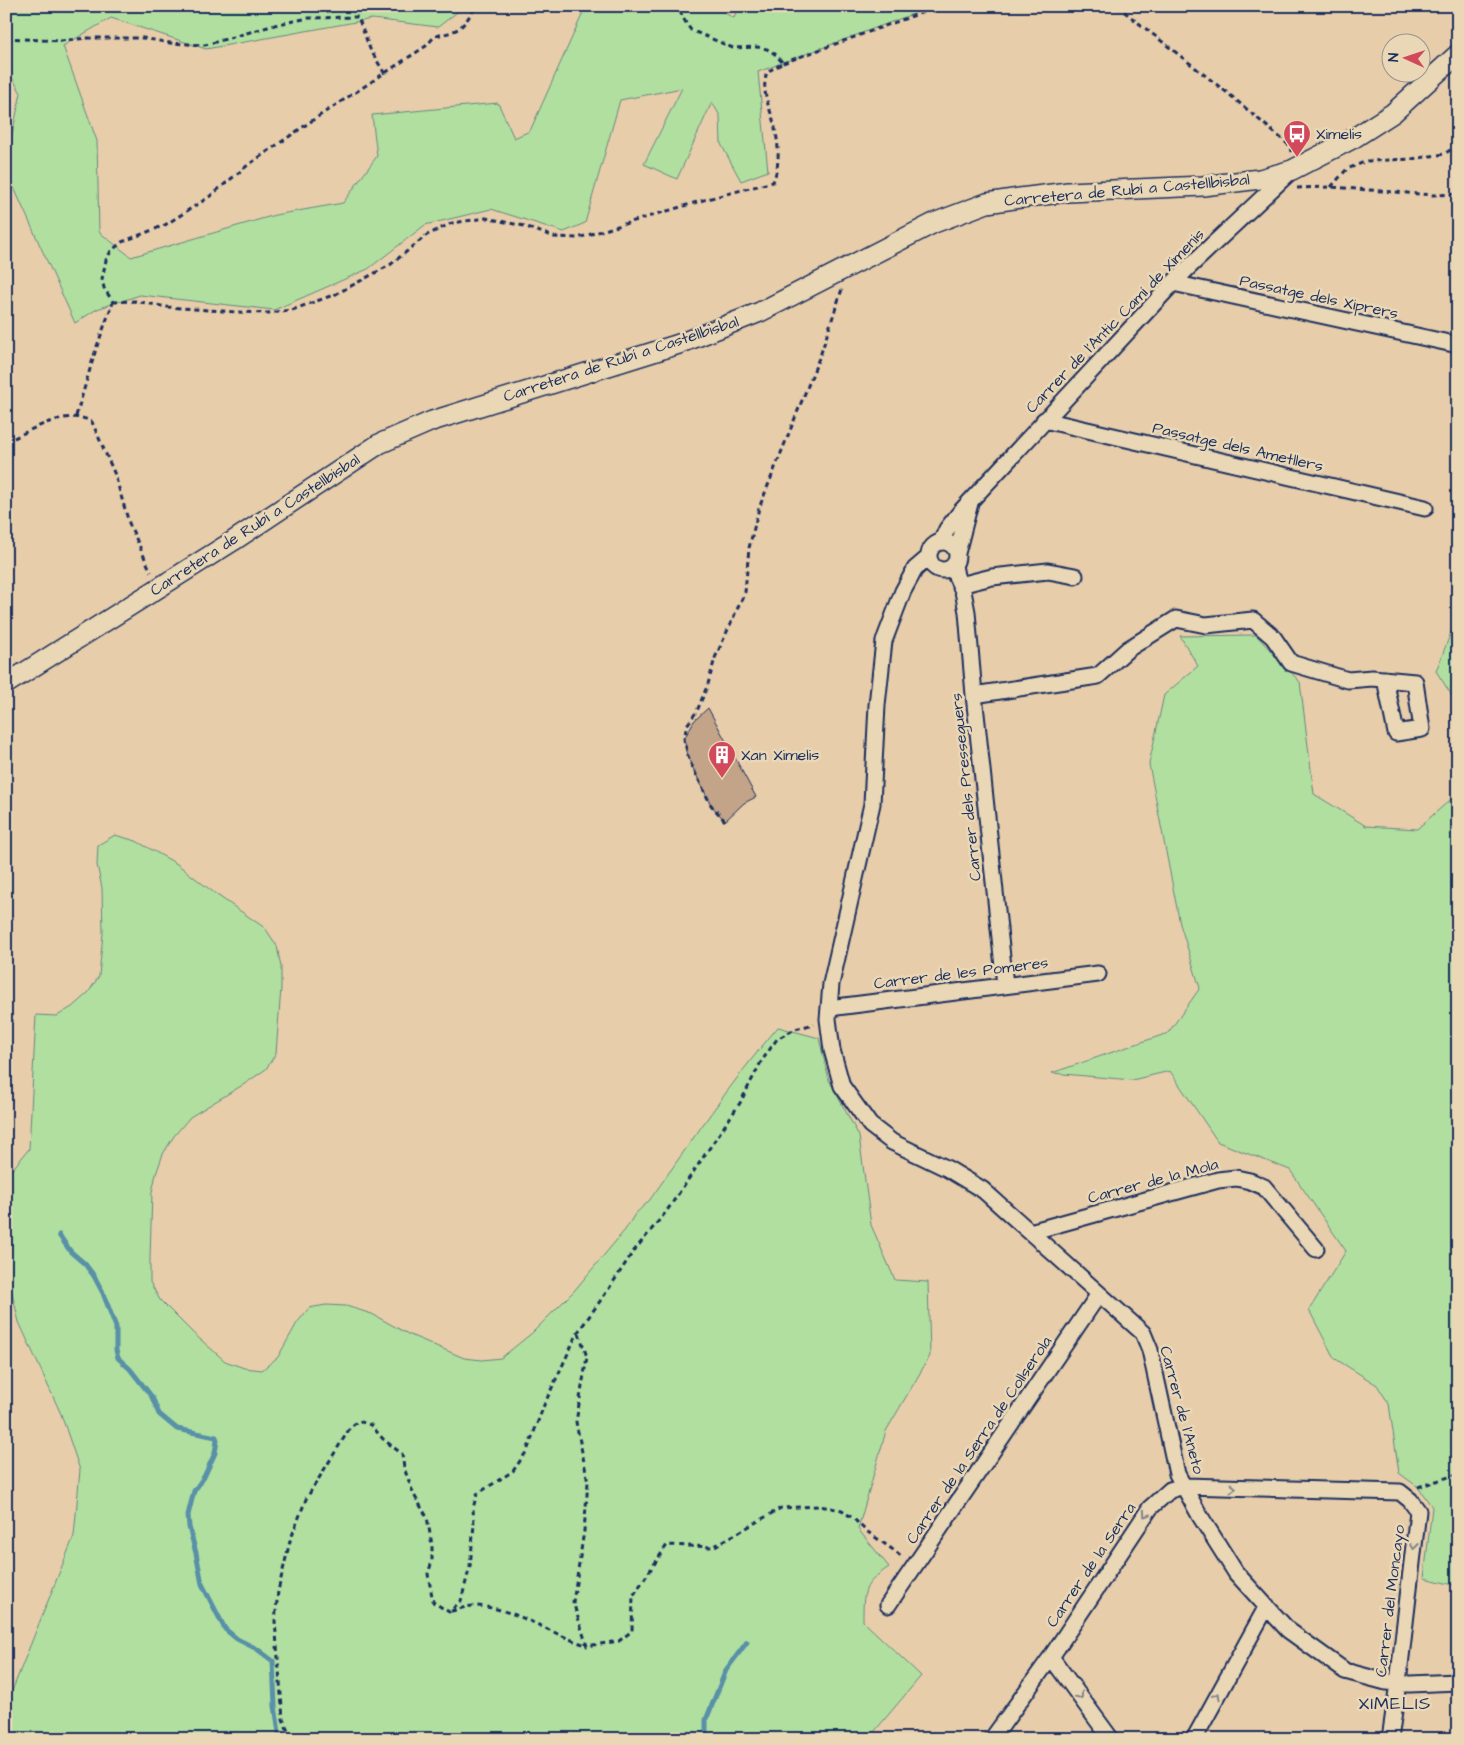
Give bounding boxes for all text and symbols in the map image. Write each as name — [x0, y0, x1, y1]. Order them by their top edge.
north arrow — [1382, 32, 1432, 82]
text: N — [1384, 52, 1404, 62]
bus stop icon: Ximelis — [1282, 119, 1312, 158]
place label: Ximelis — [1316, 123, 1362, 145]
street label: Carretera de Rubí a Castellbisbal — [1003, 168, 1251, 212]
street label: Carrer de l'Antic Camí de Ximenis — [1021, 224, 1209, 418]
street label: Passatge dels Xiprers — [1238, 269, 1400, 326]
street label: Carretera de Rubí a Castellbisbal — [501, 311, 741, 407]
street label: Passatge dels Ametllers — [1150, 417, 1325, 478]
street label: Carretera de Rubí a Castellbisbal — [146, 449, 364, 601]
street label: Carrer dels Presseguers — [945, 692, 988, 882]
building icon: Xan Ximelis — [707, 740, 737, 779]
place label: Xan Ximelis — [741, 744, 819, 766]
street label: Carrer de les Pomeres — [872, 951, 1050, 995]
street label: Carrer de la Mola — [1085, 1153, 1221, 1209]
street label: Carrer de la Serra de Collserola — [901, 1332, 1057, 1548]
street label: Carrer de l'Aneto — [1154, 1344, 1210, 1476]
one-way arrow — [1229, 1482, 1237, 1493]
street label: Carrer de la Serra — [1041, 1498, 1141, 1632]
one-way arrow — [1143, 1508, 1152, 1518]
street label: Carrer del Moncayo — [1370, 1524, 1411, 1678]
one-way arrow — [1409, 1542, 1420, 1550]
one-way arrow — [1074, 1690, 1083, 1700]
district label: XIMELIS — [1359, 1691, 1431, 1716]
one-way arrow — [1211, 1692, 1221, 1701]

